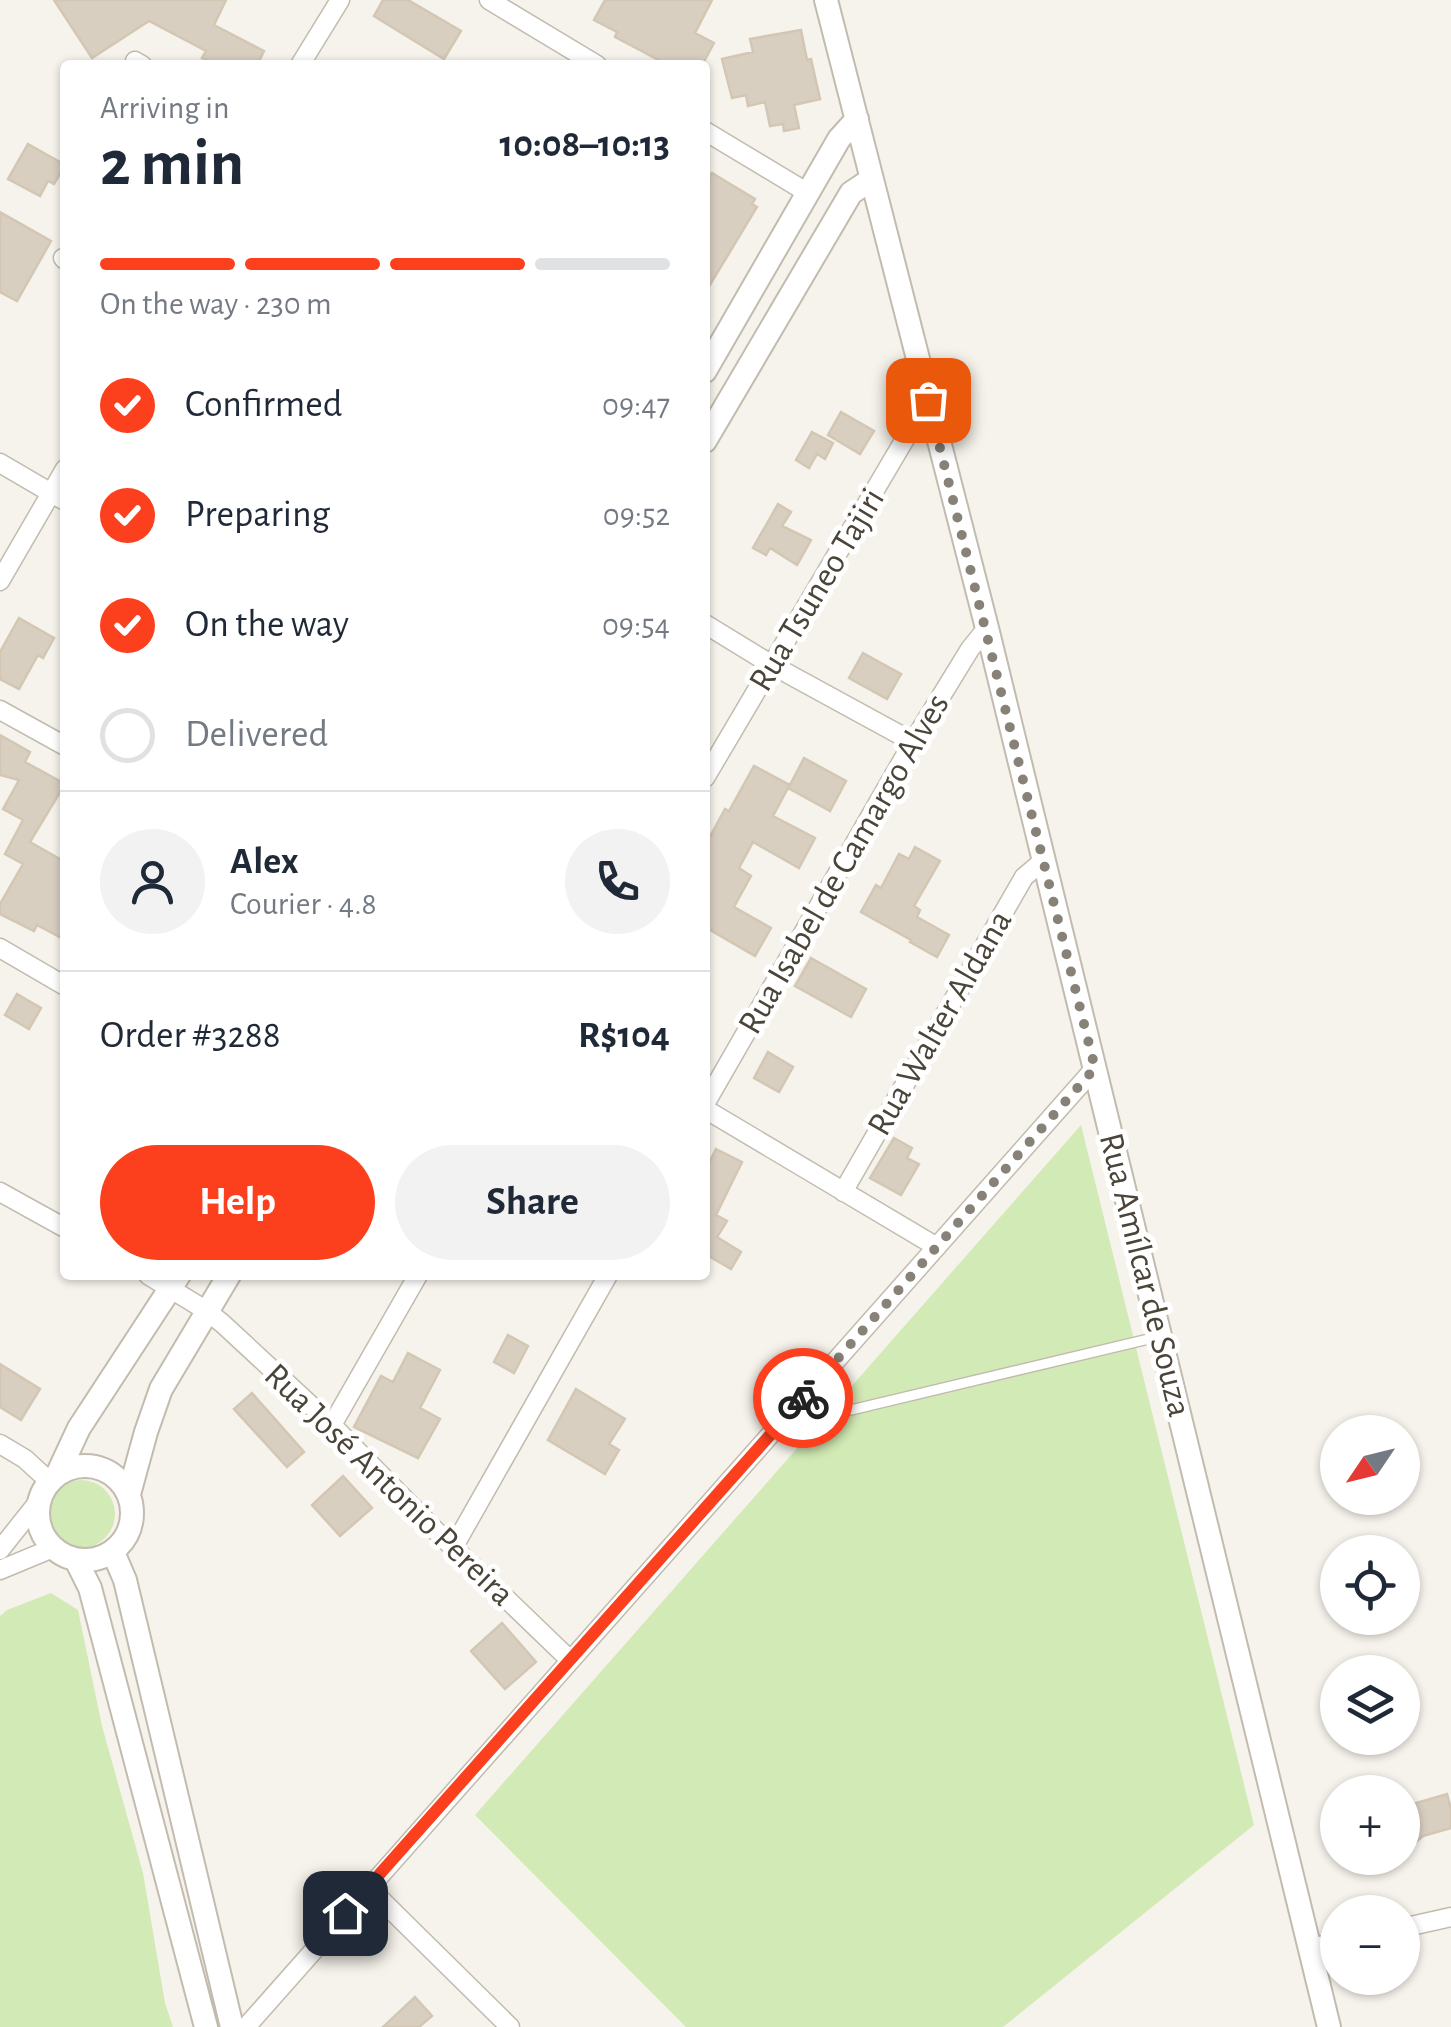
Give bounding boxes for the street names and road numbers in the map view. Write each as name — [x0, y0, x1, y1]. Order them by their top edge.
street label: Rua Tsuneo Tajiri — [743, 483, 891, 697]
street label: Rua Isabel de Camargo Alves — [732, 688, 956, 1040]
street label: Rua Walter Aldana — [861, 904, 1019, 1142]
street label: Rua Amílcar de Souza — [1093, 1130, 1197, 1420]
street label: Rua José Antonio Pereira — [258, 1357, 520, 1613]

